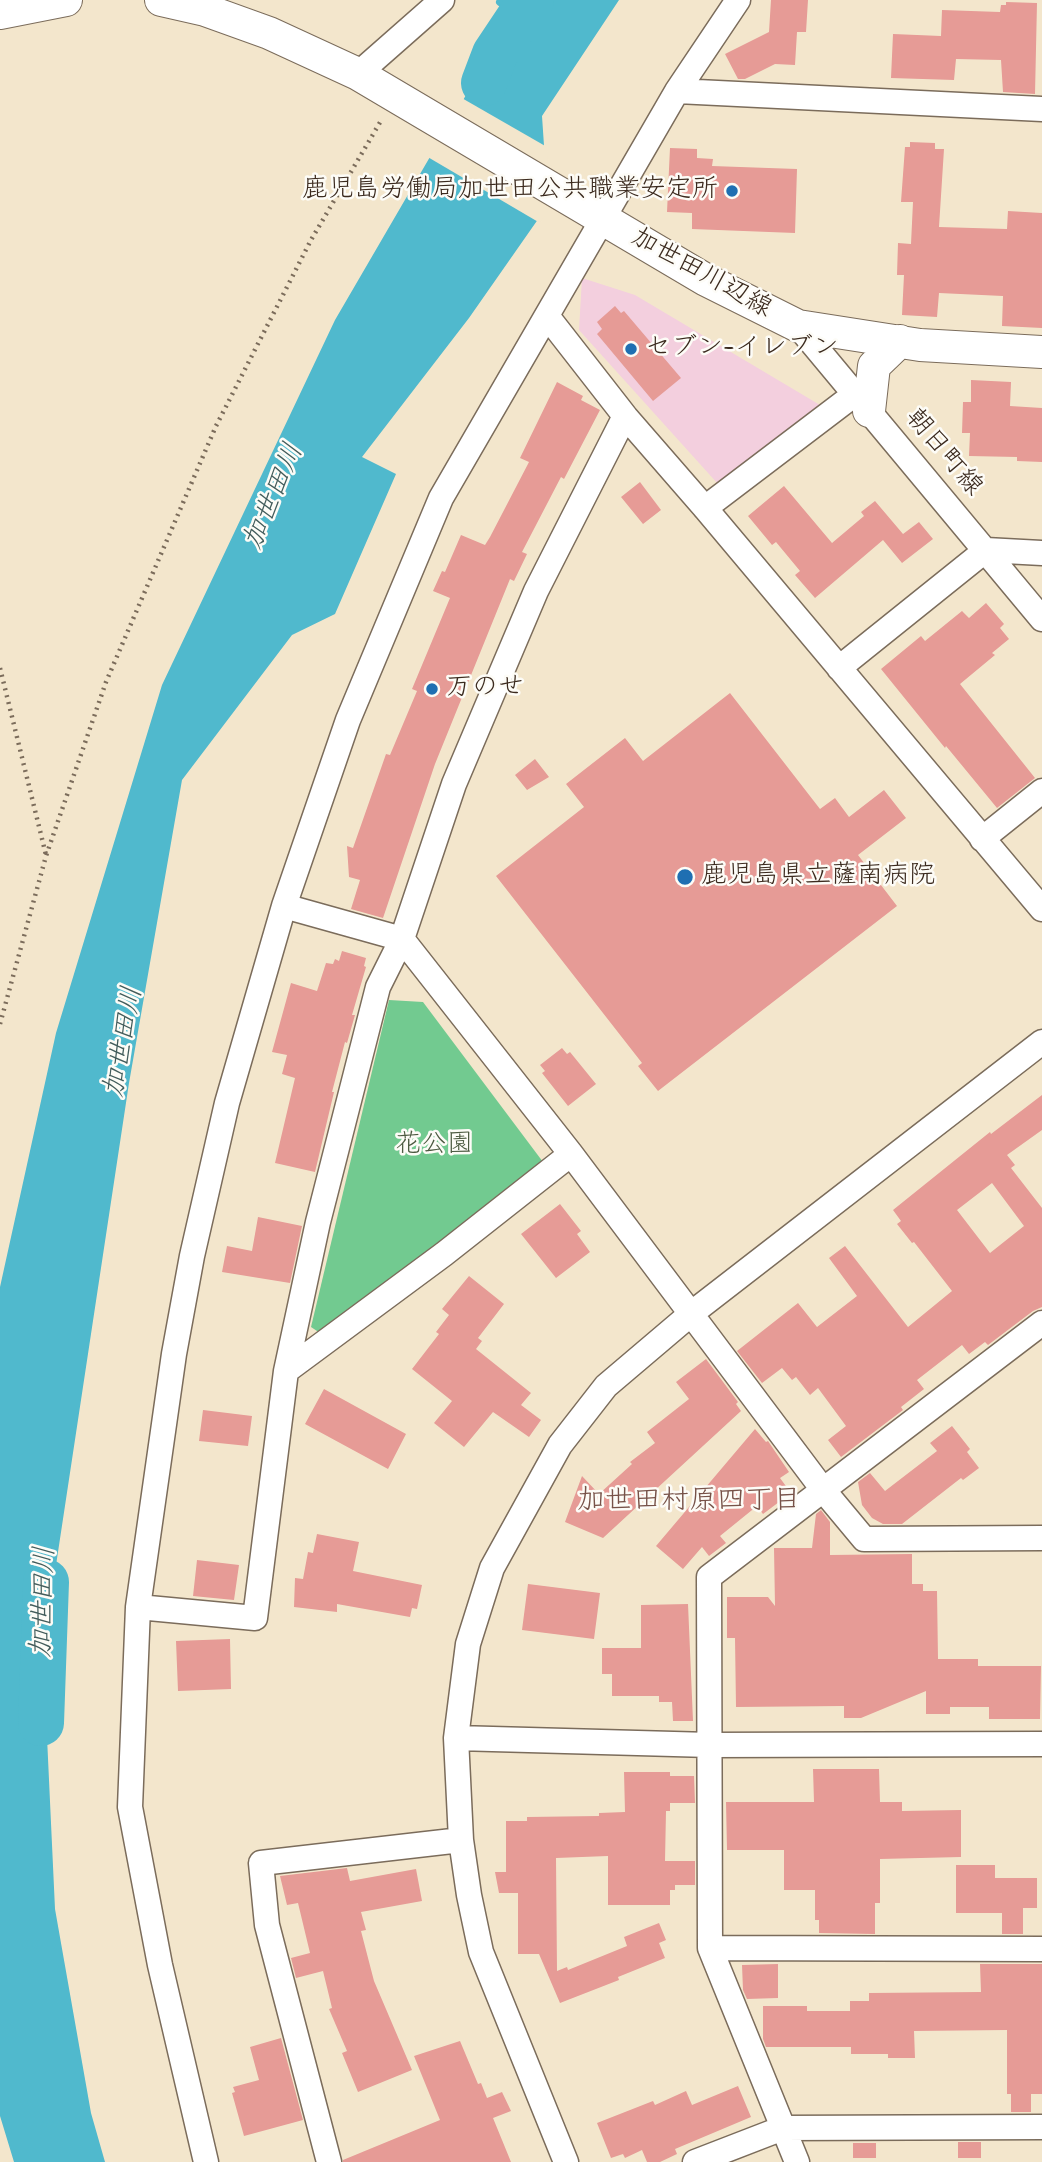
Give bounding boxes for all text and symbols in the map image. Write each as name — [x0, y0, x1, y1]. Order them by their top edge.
place label: 鹿児島労働局加世田公共職業安定所 — [302, 175, 718, 207]
marker: 鹿児島労働局加世田公共職業安定所 — [724, 183, 740, 199]
street label: 加世田川辺線 — [625, 223, 777, 325]
place label: セブン-イレブン — [645, 333, 839, 365]
marker: セブン-イレブン — [623, 341, 639, 357]
street label: 朝日町線 — [898, 403, 988, 503]
water label: 加世田川 — [238, 439, 312, 555]
place label: 万のせ — [446, 673, 524, 705]
marker: 万のせ — [424, 681, 440, 697]
place label: 鹿児島県立薩南病院 — [701, 861, 935, 893]
marker: 鹿児島県立薩南病院 — [675, 867, 695, 887]
water label: 加世田川 — [99, 984, 151, 1100]
park label: 花公園 — [395, 1130, 473, 1162]
district label: 加世田村原四丁目 — [577, 1485, 801, 1519]
water label: 加世田川 — [26, 1545, 64, 1659]

